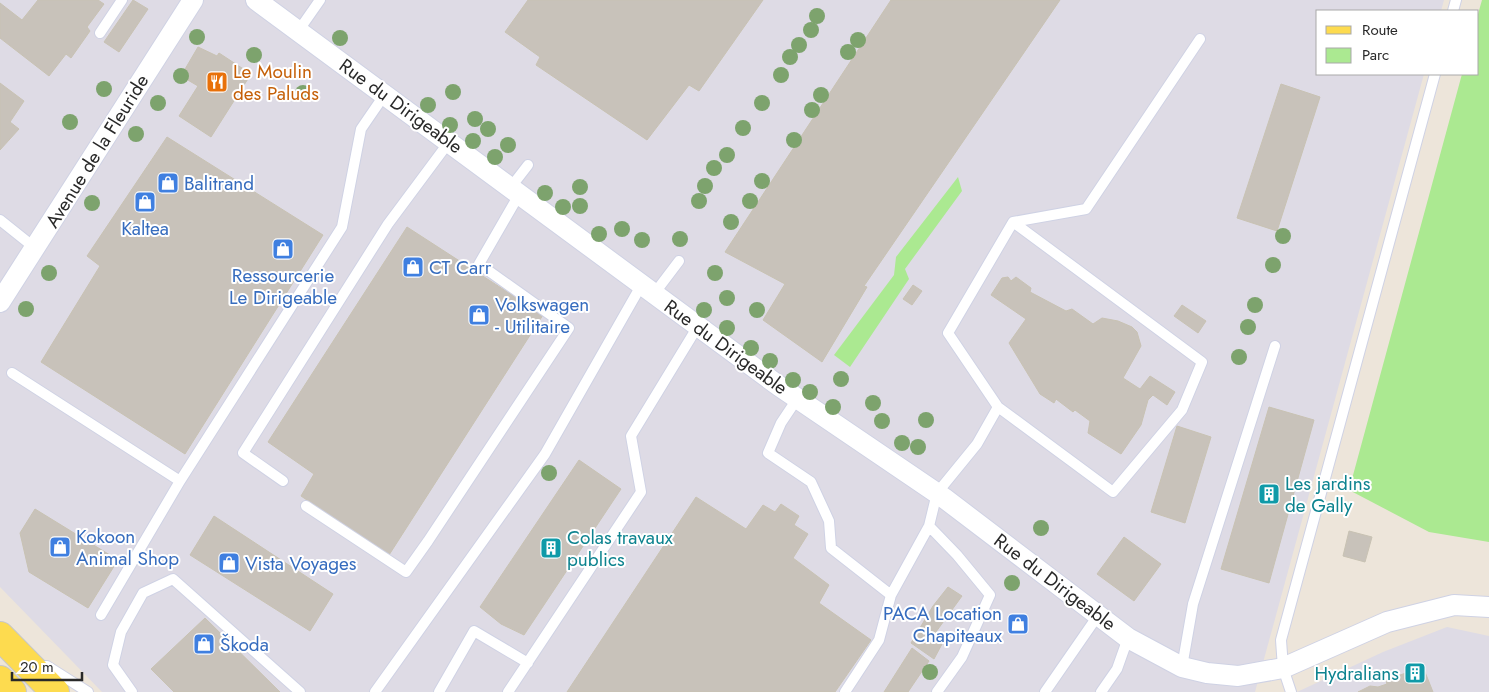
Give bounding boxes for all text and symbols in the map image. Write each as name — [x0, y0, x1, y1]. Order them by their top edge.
legend — [1316, 10, 1479, 75]
text: Route — [1362, 19, 1398, 41]
text: Parc — [1362, 44, 1389, 66]
street label: Rue du Dirigeable — [334, 52, 468, 160]
place label: Le Moulin des Paluds — [233, 58, 319, 107]
street label: Avenue de la Fleuride — [39, 69, 155, 233]
restaurant icon: Le Moulin des Paluds — [205, 70, 229, 94]
place label: Balitrand — [184, 170, 254, 197]
shop icon: Balitrand — [156, 171, 180, 195]
shop icon: Kaltea — [133, 190, 157, 214]
place label: Kaltea — [121, 215, 169, 242]
shop icon: Ressourcerie Le Dirigeable — [271, 237, 295, 261]
place label: CT Carr — [429, 254, 492, 281]
shop icon: CT Carr — [401, 255, 425, 279]
place label: Ressourcerie Le Dirigeable — [229, 262, 337, 311]
place label: Volkswagen - Utilitaire — [495, 291, 589, 340]
street label: Rue du Dirigeable — [659, 293, 793, 401]
shop icon: Volkswagen - Utilitaire — [467, 303, 491, 327]
place label: Les jardins de Gally — [1285, 470, 1371, 519]
building icon: Les jardins de Gally — [1257, 482, 1281, 506]
place label: Kokoon Animal Shop — [76, 523, 179, 572]
place label: Colas travaux publics — [567, 524, 673, 573]
street label: Rue du Dirigeable — [988, 527, 1122, 637]
shop icon: Kokoon Animal Shop — [48, 535, 72, 559]
building icon: Colas travaux publics — [539, 536, 563, 560]
place label: Vista Voyages — [245, 550, 357, 577]
shop icon: Vista Voyages — [217, 551, 241, 575]
place label: PACA Location Chapiteaux — [883, 600, 1002, 649]
shop icon: PACA Location Chapiteaux — [1006, 612, 1030, 636]
place label: Škoda — [220, 631, 269, 658]
shop icon: Škoda — [192, 632, 216, 656]
scale bar — [12, 650, 82, 682]
text: 20 m — [20, 656, 54, 678]
place label: Hydralians — [1314, 660, 1399, 687]
building icon: Hydralians — [1403, 661, 1427, 685]

